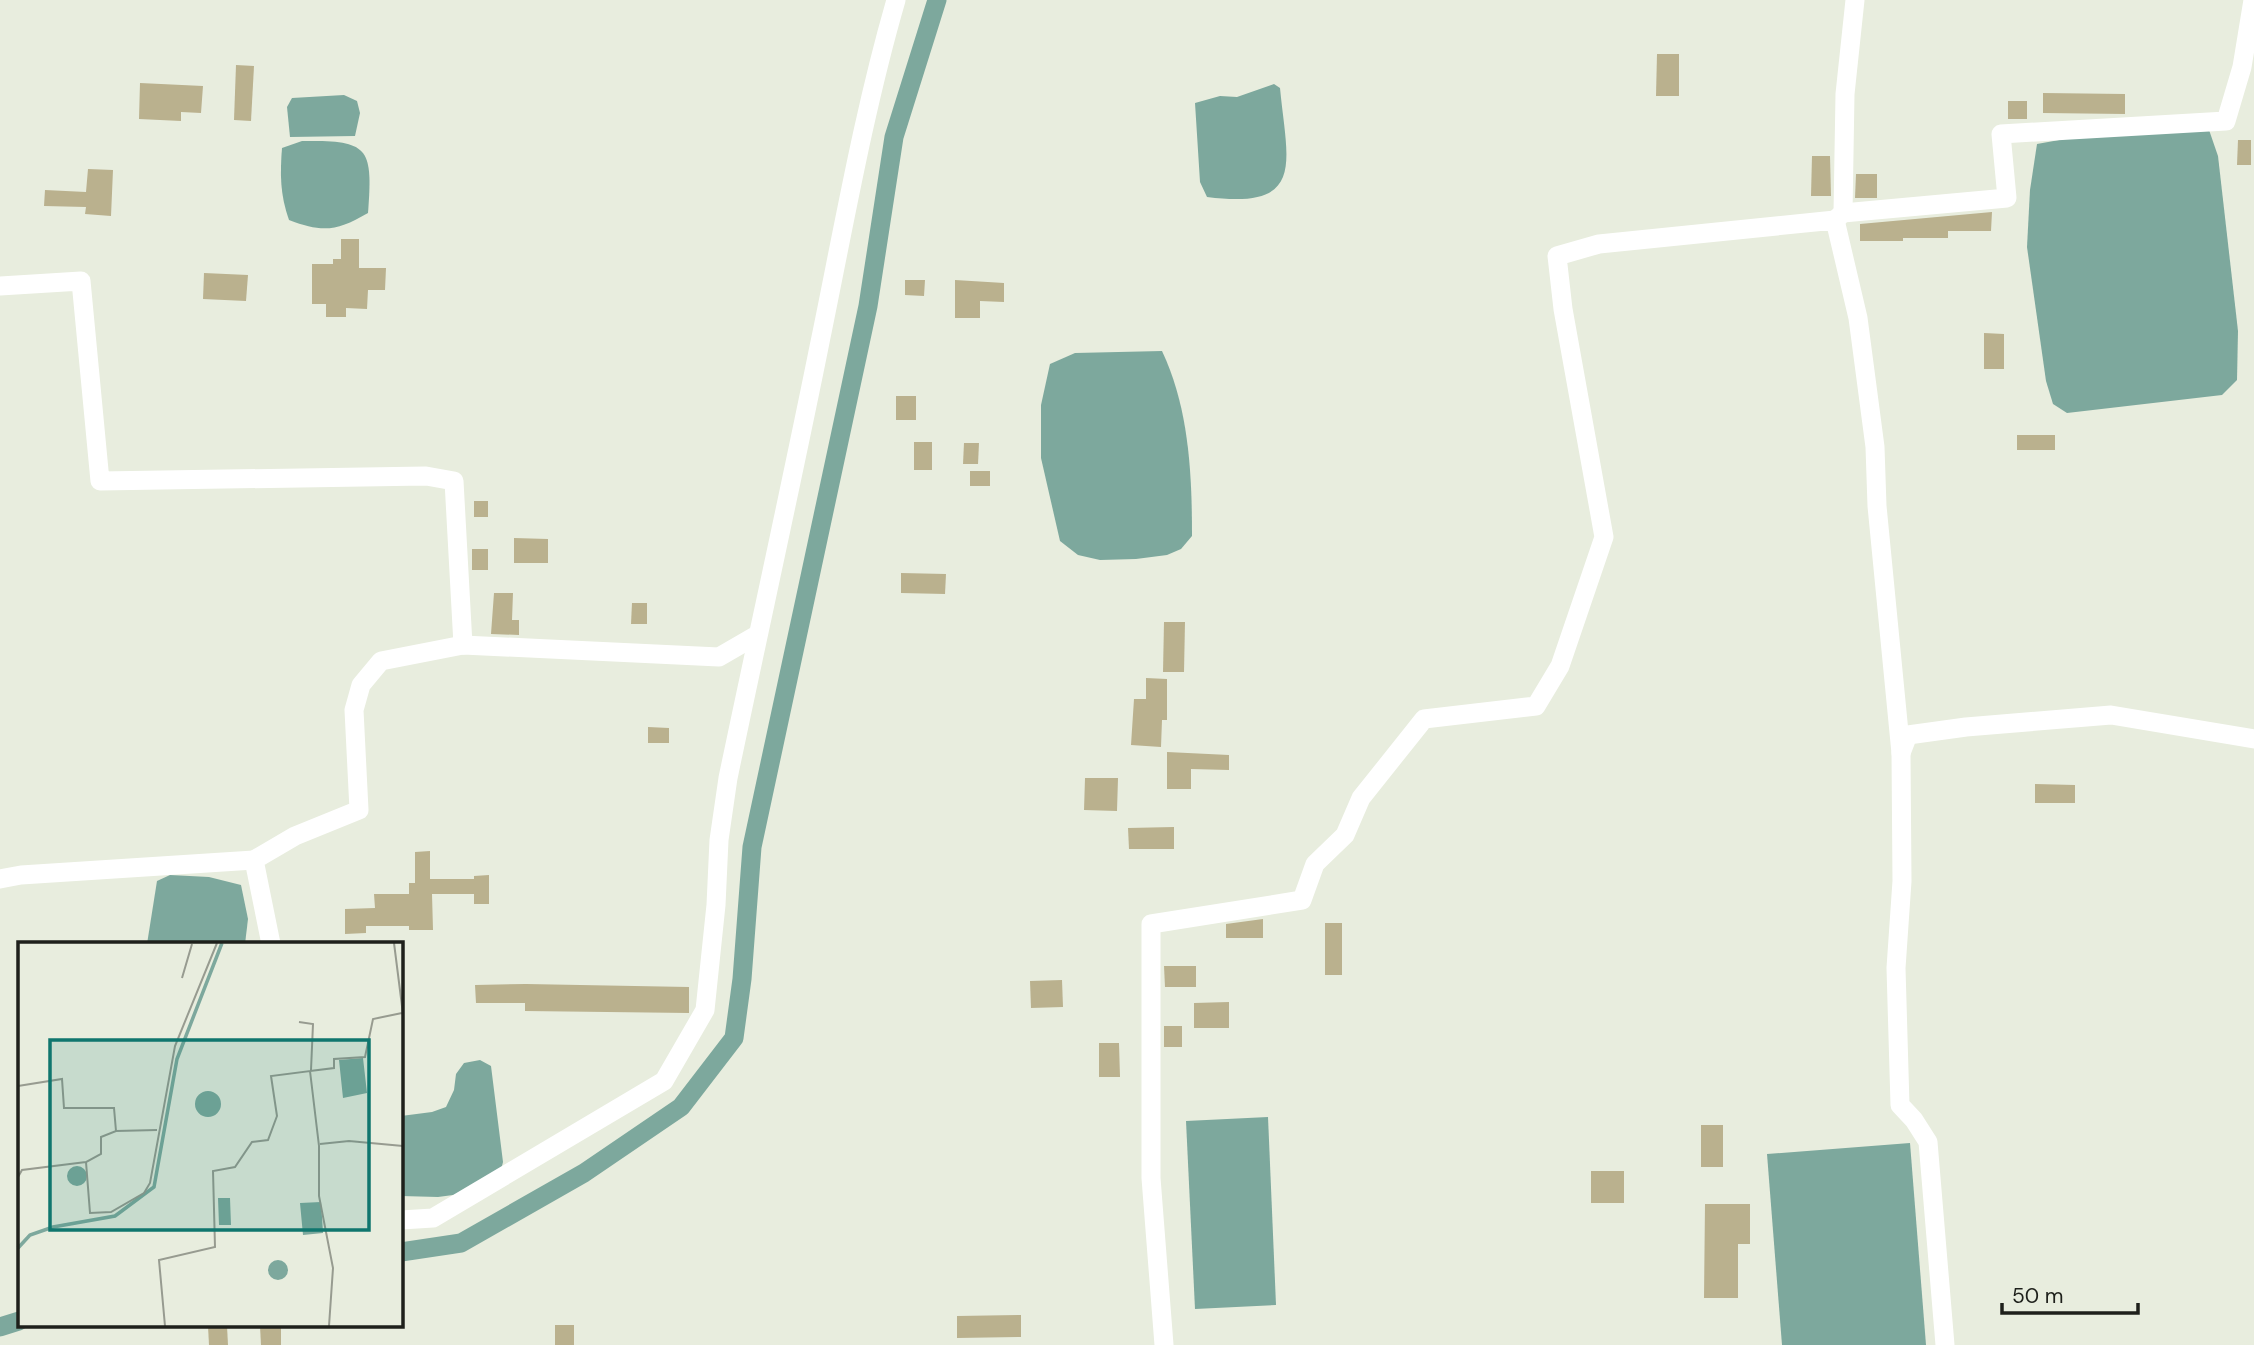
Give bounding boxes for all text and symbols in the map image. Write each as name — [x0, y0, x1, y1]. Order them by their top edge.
inset map — [18, 942, 402, 1328]
scale bar — [2002, 1272, 2138, 1316]
text: 50 m — [2012, 1282, 2063, 1310]

